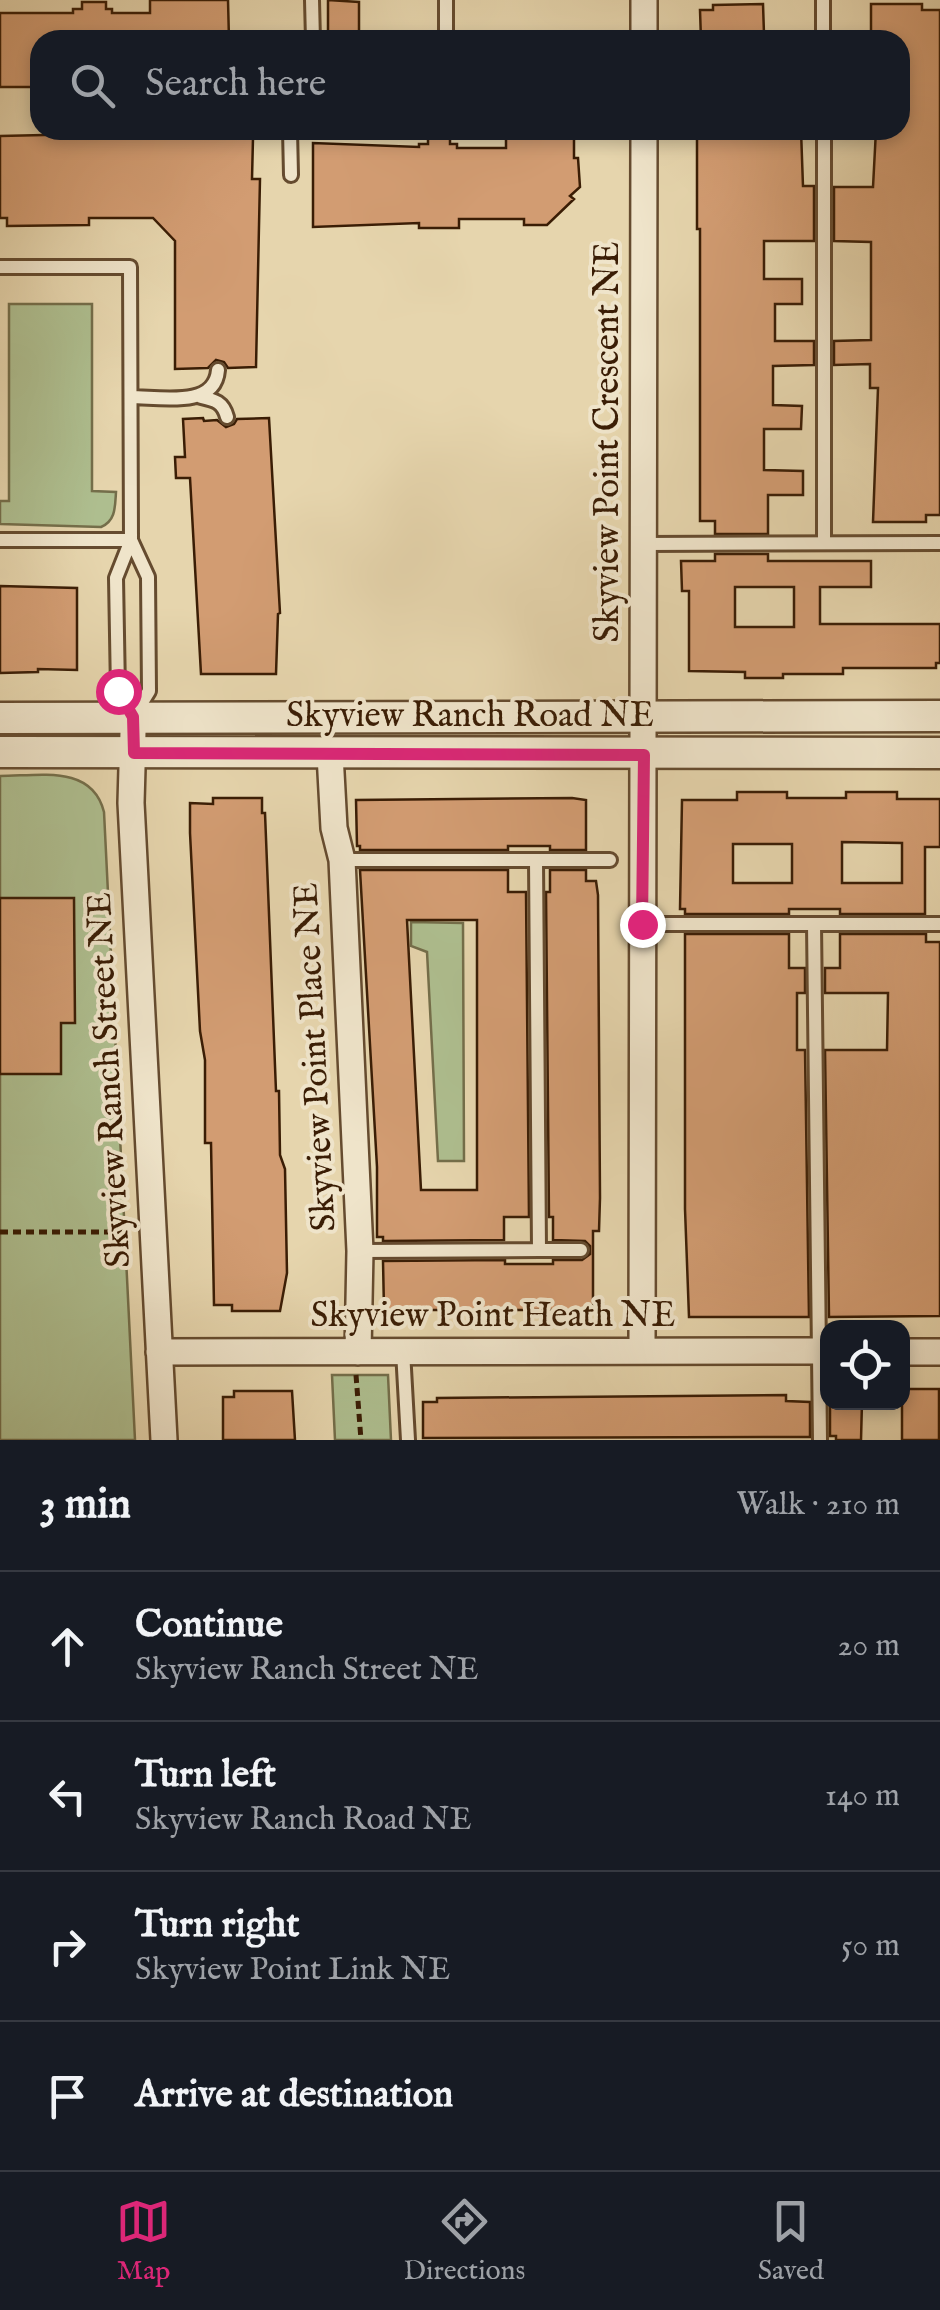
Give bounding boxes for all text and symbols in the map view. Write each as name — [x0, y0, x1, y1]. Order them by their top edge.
search box — [30, 30, 910, 140]
icon: search — [65, 58, 120, 113]
text: Search here — [145, 61, 326, 109]
street label: Skyview Point Crescent NE — [586, 241, 631, 643]
route start — [96, 669, 142, 715]
street label: Skyview Ranch Road NE — [286, 694, 654, 739]
street label: Skyview Point Place NE — [284, 881, 348, 1233]
street label: Skyview Ranch Street NE — [78, 891, 142, 1269]
route end — [620, 902, 666, 948]
street label: Skyview Point Heath NE — [311, 1294, 675, 1339]
map controls — [820, 1320, 910, 1410]
button: locate — [820, 1320, 910, 1410]
text: 3 min — [40, 1479, 131, 1532]
text: Walk · 210 m — [737, 1485, 900, 1526]
text: Continue — [135, 1602, 283, 1650]
icon: ahead — [40, 1619, 95, 1674]
text: 20 m — [838, 1626, 900, 1667]
text: Skyview Ranch Street NE — [135, 1650, 479, 1691]
text: Turn left — [135, 1752, 276, 1800]
icon: left — [40, 1769, 95, 1824]
text: 140 m — [825, 1776, 900, 1817]
text: Skyview Ranch Road NE — [135, 1800, 472, 1841]
text: Turn right — [135, 1902, 299, 1950]
icon: right — [40, 1919, 95, 1974]
text: 50 m — [841, 1926, 900, 1967]
text: Skyview Point Link NE — [135, 1950, 450, 1991]
icon: arrive — [40, 2069, 95, 2124]
text: Arrive at destination — [135, 2072, 453, 2120]
tab: Map — [116, 2194, 171, 2289]
tab: Directions — [403, 2194, 525, 2289]
tab: Saved — [758, 2194, 824, 2289]

